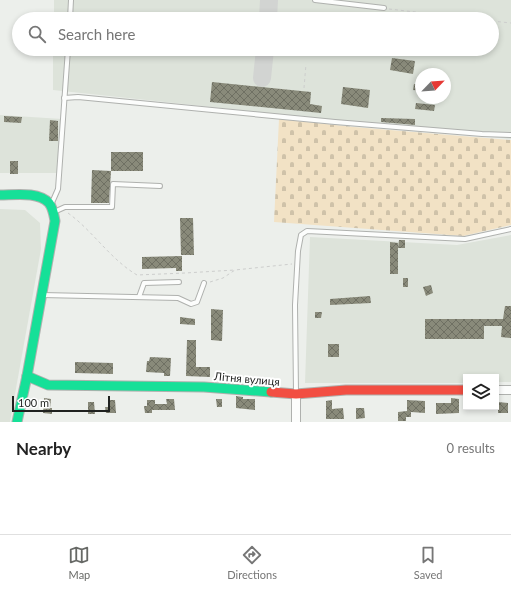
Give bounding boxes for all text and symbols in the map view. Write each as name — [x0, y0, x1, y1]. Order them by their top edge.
search box — [12, 12, 499, 56]
icon: search — [26, 23, 48, 45]
text: Search here — [58, 25, 135, 43]
north arrow — [415, 68, 451, 104]
street label: Літня вулиця — [213, 369, 280, 388]
map controls — [463, 374, 499, 410]
button: layers — [463, 374, 499, 410]
scale bar — [12, 394, 110, 413]
text: 100 m — [18, 396, 49, 409]
text: Nearby — [16, 438, 71, 459]
text: 0 results — [447, 440, 495, 456]
tab: Map — [68, 544, 90, 581]
tab: Directions — [227, 544, 277, 581]
tab: Saved — [414, 544, 443, 581]

